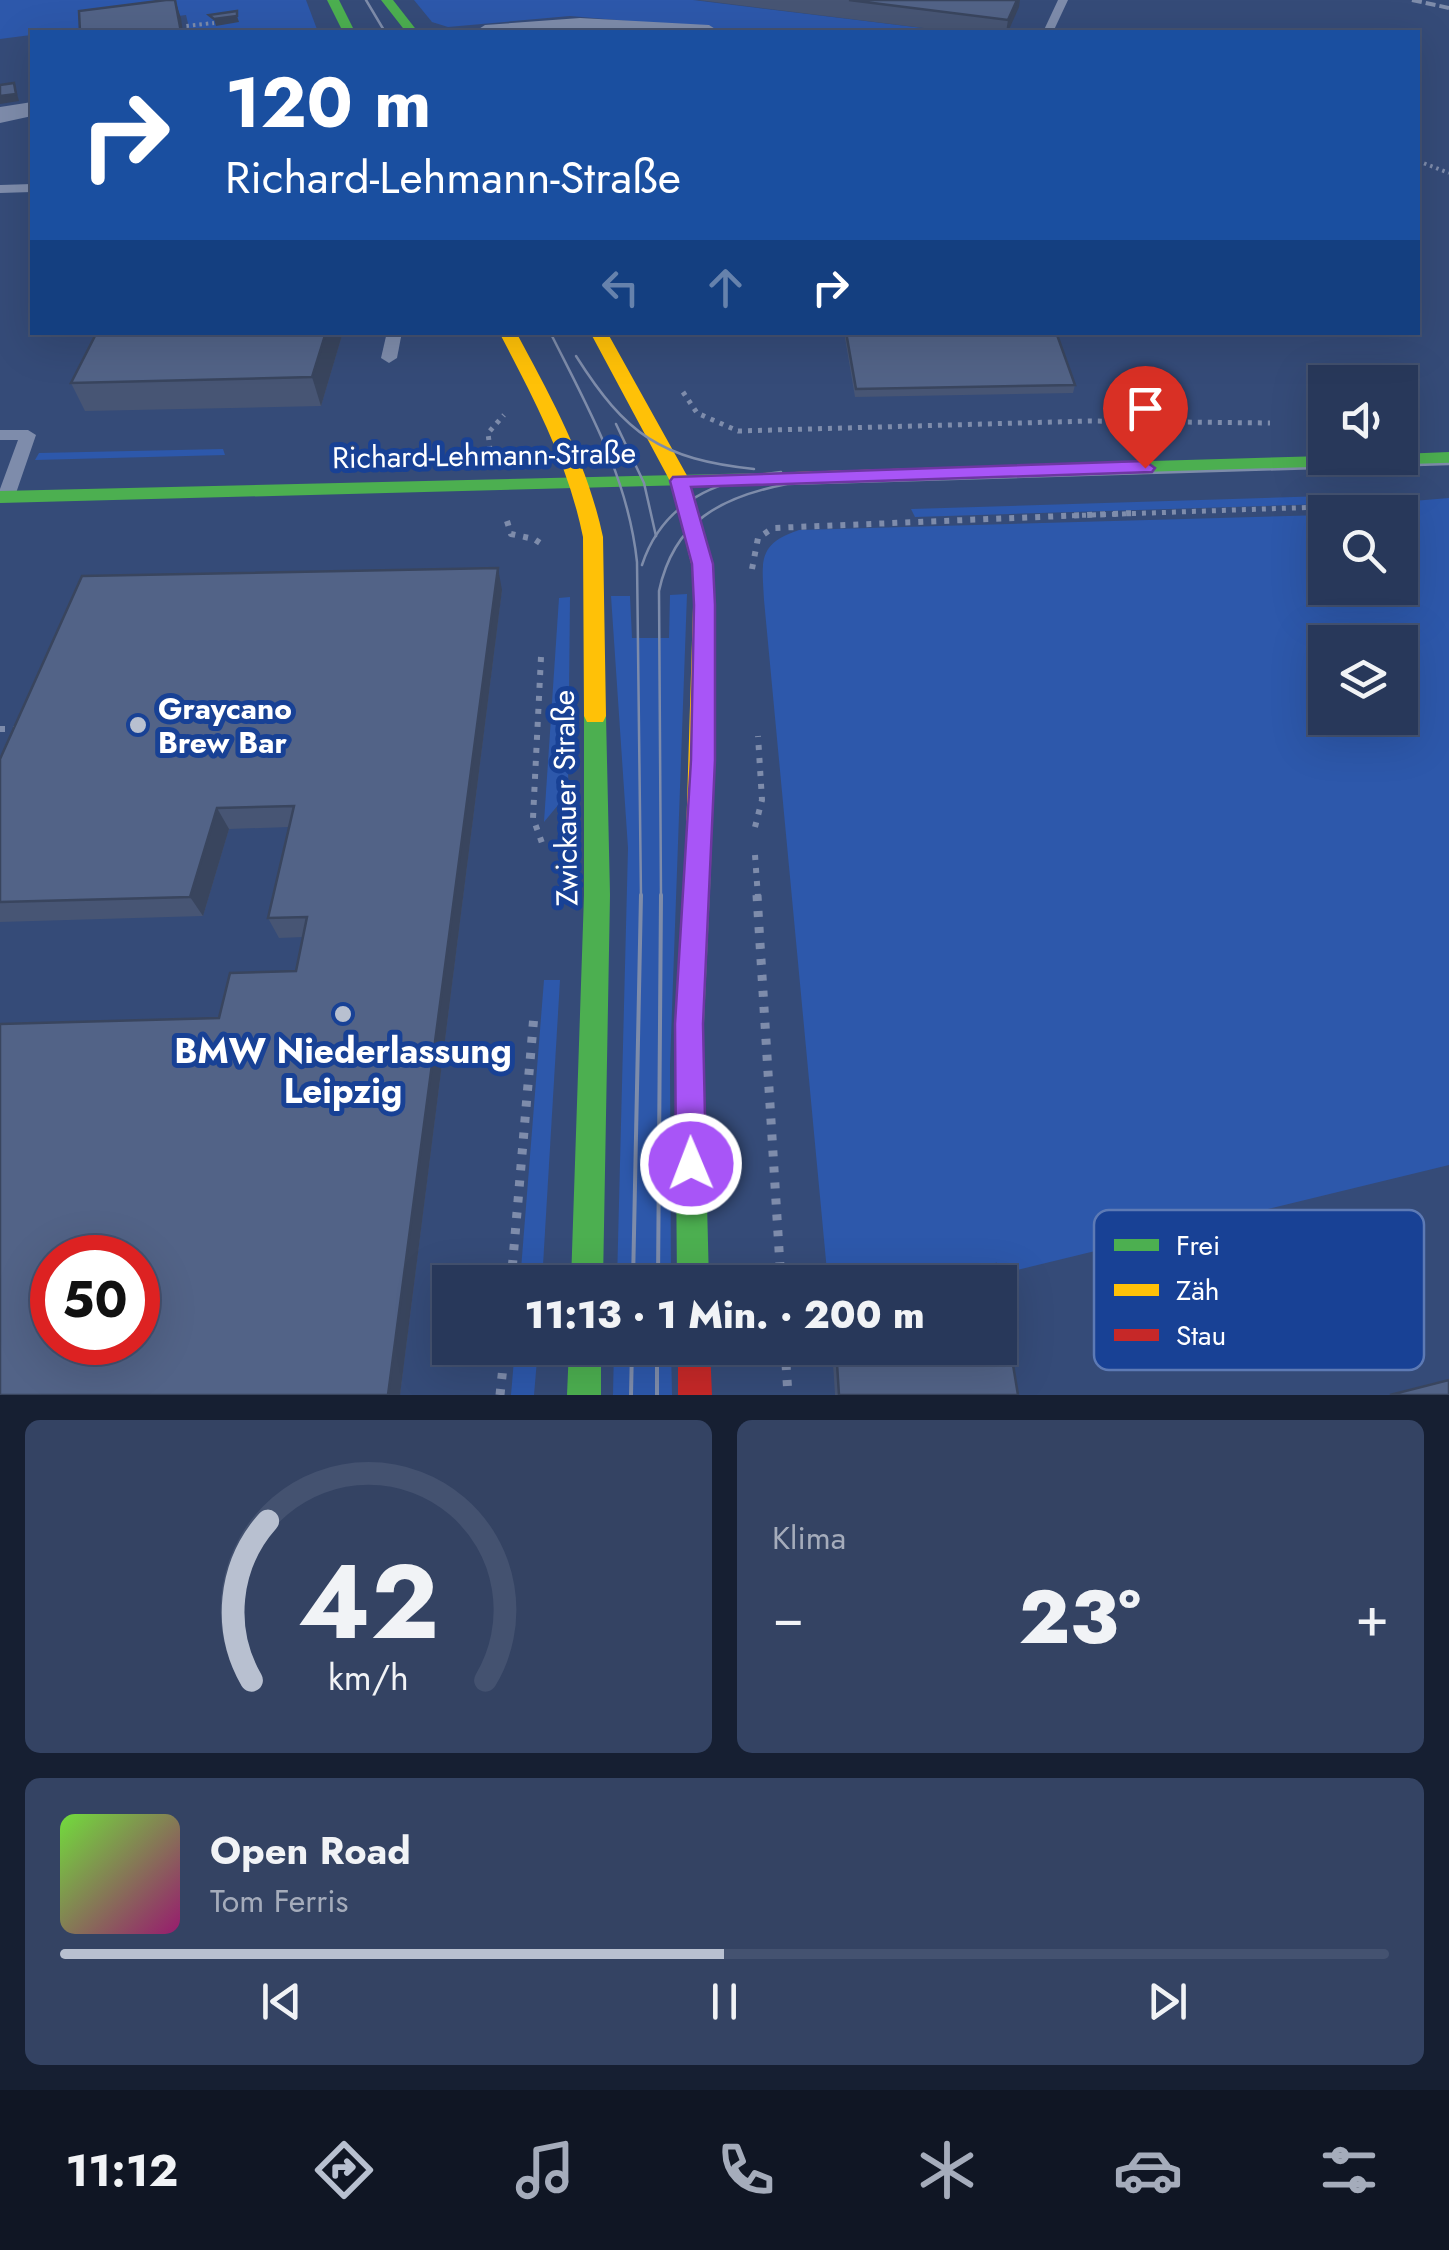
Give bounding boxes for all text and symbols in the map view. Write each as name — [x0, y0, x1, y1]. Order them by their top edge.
text: 120 m — [225, 52, 431, 153]
icon: right — [60, 70, 190, 200]
text: Richard-Lehmann-Straße — [225, 145, 681, 210]
icon: left — [593, 260, 648, 315]
icon: ahead — [698, 260, 753, 315]
icon: right — [803, 260, 858, 315]
map controls — [1308, 365, 1418, 735]
button: sound — [1308, 365, 1418, 475]
pin — [1103, 366, 1188, 469]
icon: arrive — [1118, 381, 1173, 436]
street label: Richard-Lehmann-Straße — [332, 431, 636, 479]
button: search — [1308, 495, 1418, 605]
button: layers — [1308, 625, 1418, 735]
place label: Graycano Brew Bar — [158, 687, 292, 764]
street label: Zwickauer Straße — [542, 690, 588, 906]
marker: Graycano Brew Bar — [127, 714, 149, 736]
marker: BMW Niederlassung Leipzig — [332, 1003, 354, 1025]
place label: BMW Niederlassung Leipzig — [174, 1026, 512, 1116]
position arrow — [639, 1112, 743, 1216]
legend — [1094, 1210, 1424, 1370]
text: Frei — [1176, 1225, 1220, 1266]
speed limit sign: 50 — [30, 1235, 160, 1365]
text: Zäh — [1176, 1270, 1220, 1311]
text: 11:13 · 1 Min. · 200 m — [524, 1287, 925, 1342]
text: Stau — [1176, 1315, 1226, 1356]
text: Klima — [772, 1515, 846, 1561]
text: 42 — [298, 1527, 439, 1677]
text: 23° — [1019, 1563, 1141, 1671]
text: − — [772, 1577, 804, 1657]
text: + — [1355, 1577, 1389, 1657]
text: km/h — [328, 1652, 409, 1703]
text: Open Road — [210, 1823, 411, 1878]
text: Tom Ferris — [210, 1878, 348, 1924]
icon: previous — [254, 1974, 309, 2029]
icon: pause — [697, 1974, 752, 2029]
icon: next — [1140, 1974, 1195, 2029]
icon: directions — [309, 2135, 379, 2205]
icon: music — [510, 2135, 580, 2205]
icon: phone — [711, 2135, 781, 2205]
icon: climate — [912, 2135, 982, 2205]
icon: car — [1113, 2135, 1183, 2205]
icon: filters — [1314, 2135, 1384, 2205]
text: 11:12 — [65, 2138, 178, 2203]

